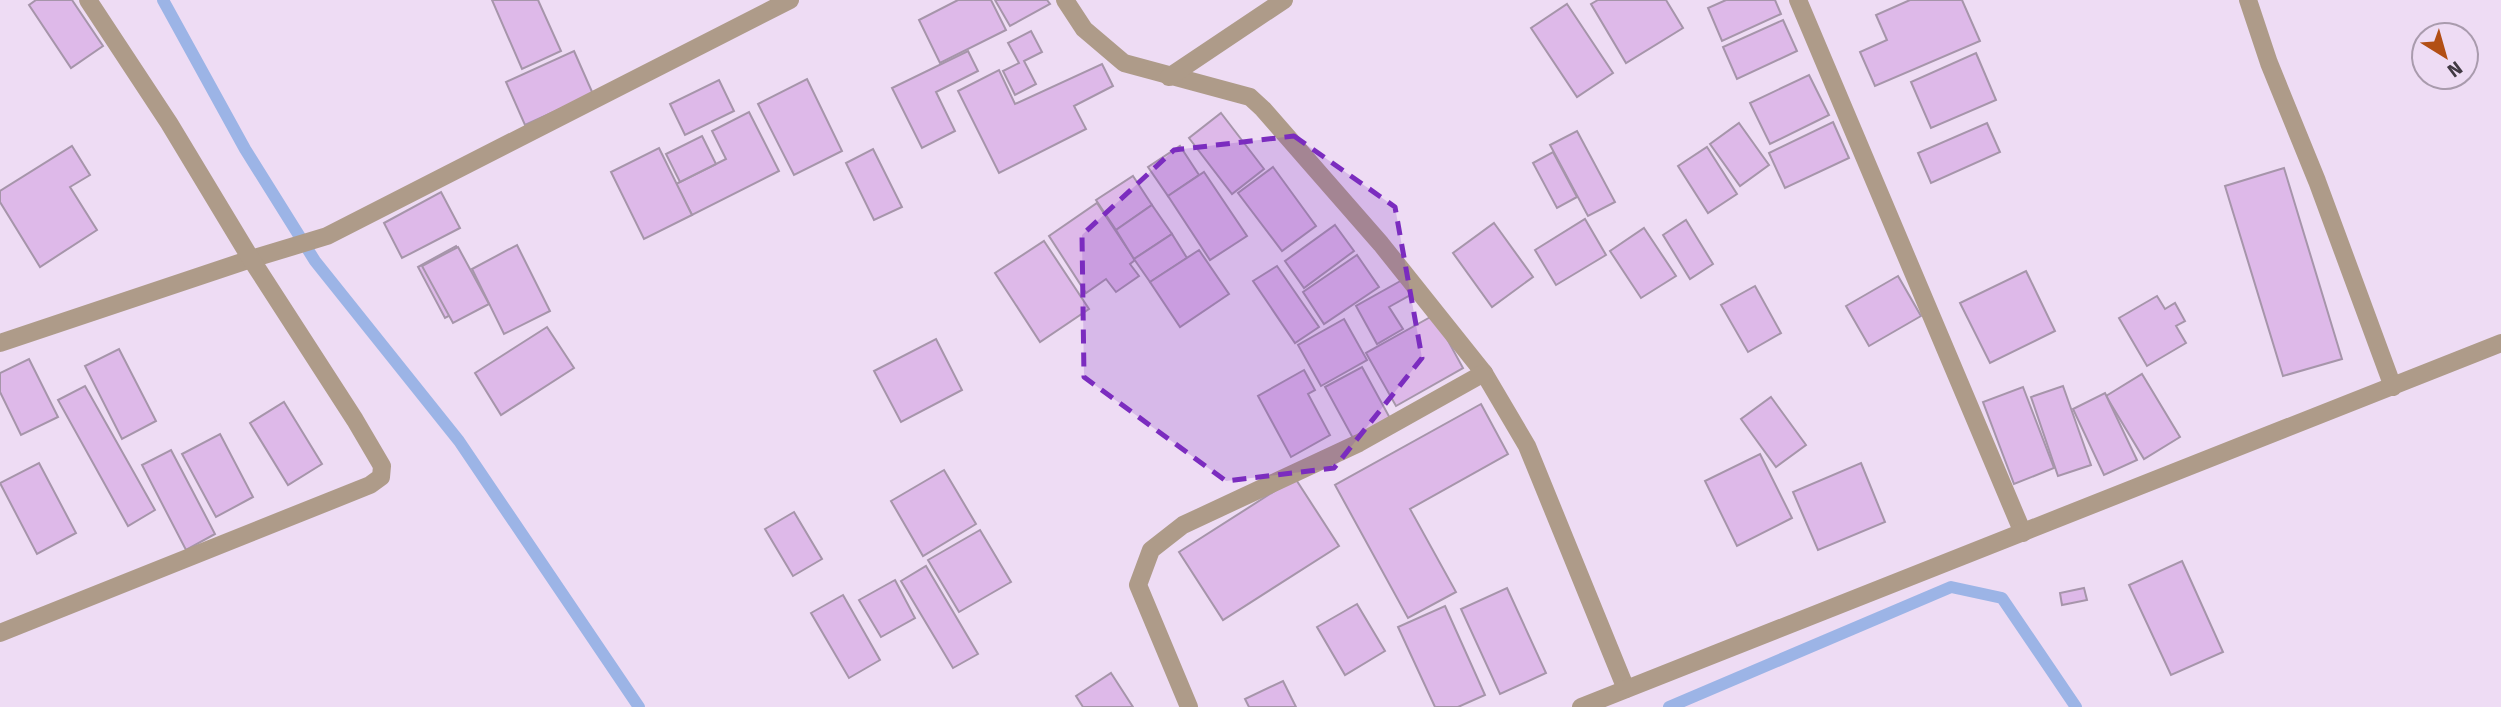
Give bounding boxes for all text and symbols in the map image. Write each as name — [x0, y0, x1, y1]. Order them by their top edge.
north arrow — [2410, 21, 2480, 91]
text: N — [2443, 56, 2467, 82]

